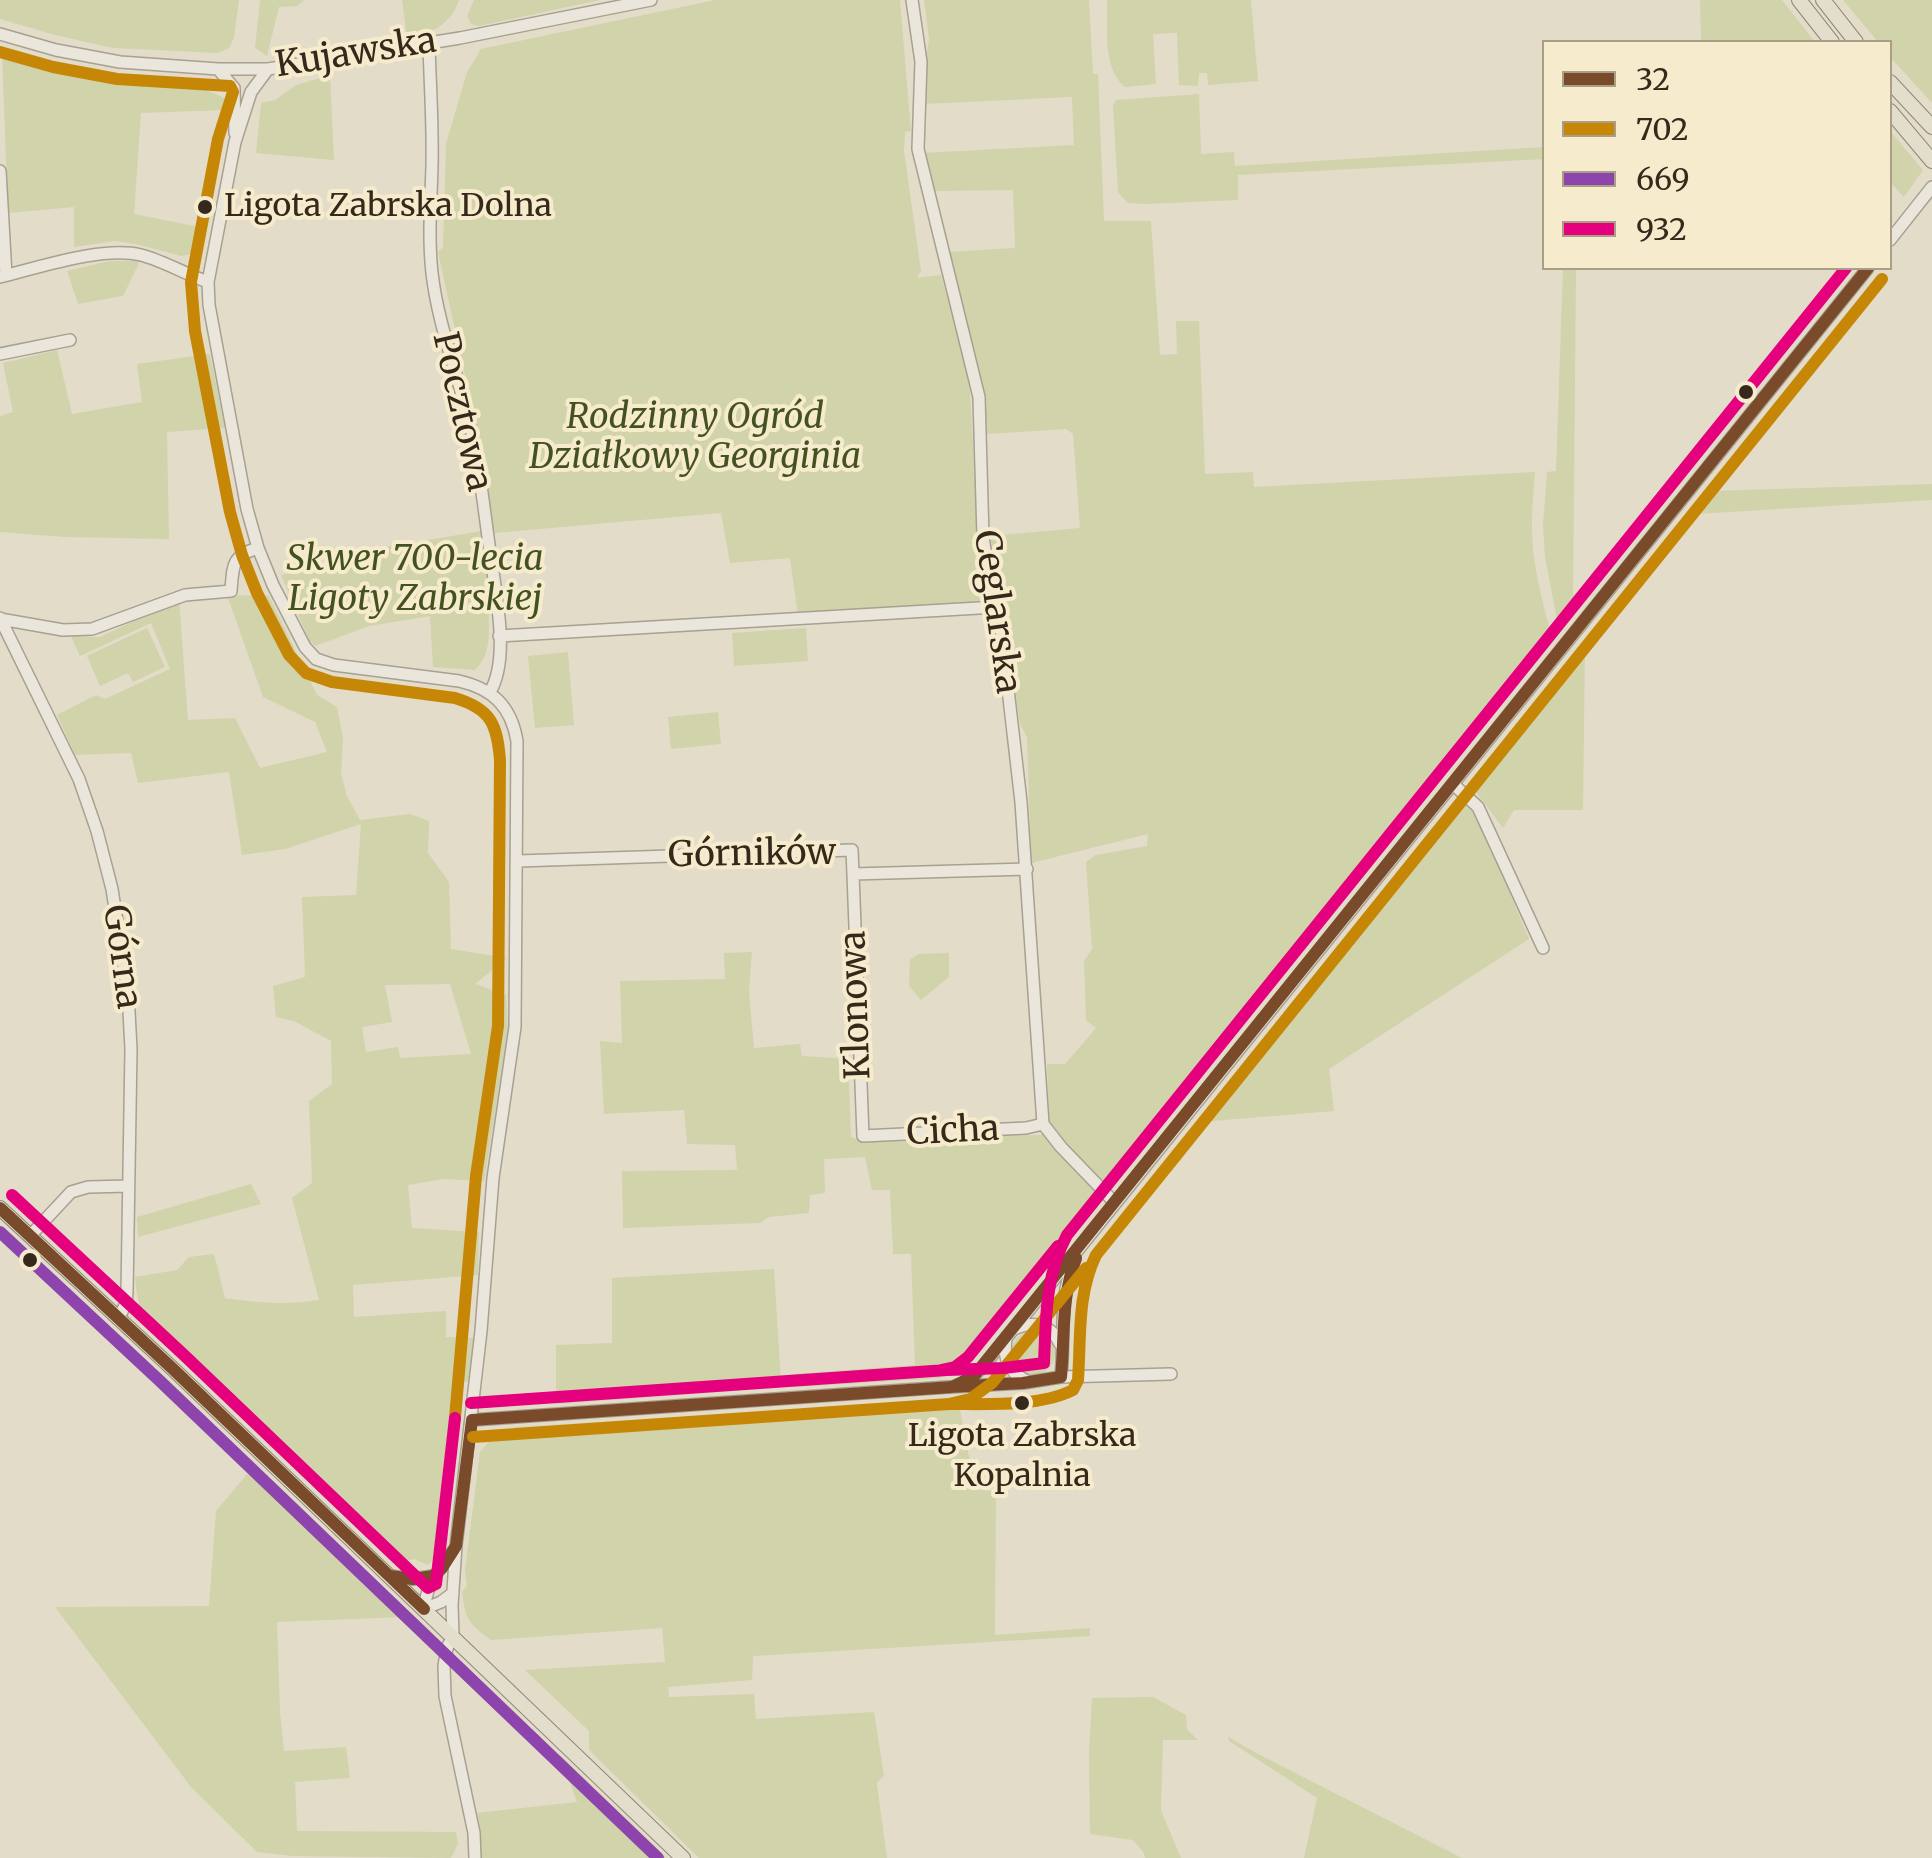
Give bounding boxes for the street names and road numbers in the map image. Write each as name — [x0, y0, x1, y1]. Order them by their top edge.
street label: Kujawska — [273, 21, 439, 87]
street label: Pocztowa — [422, 328, 500, 496]
street label: Ceglarska — [964, 528, 1028, 696]
street label: Górników — [668, 833, 836, 877]
street label: Górna — [93, 902, 149, 1012]
street label: Klonowa — [833, 930, 881, 1080]
street label: Cicha — [906, 1109, 1000, 1155]

